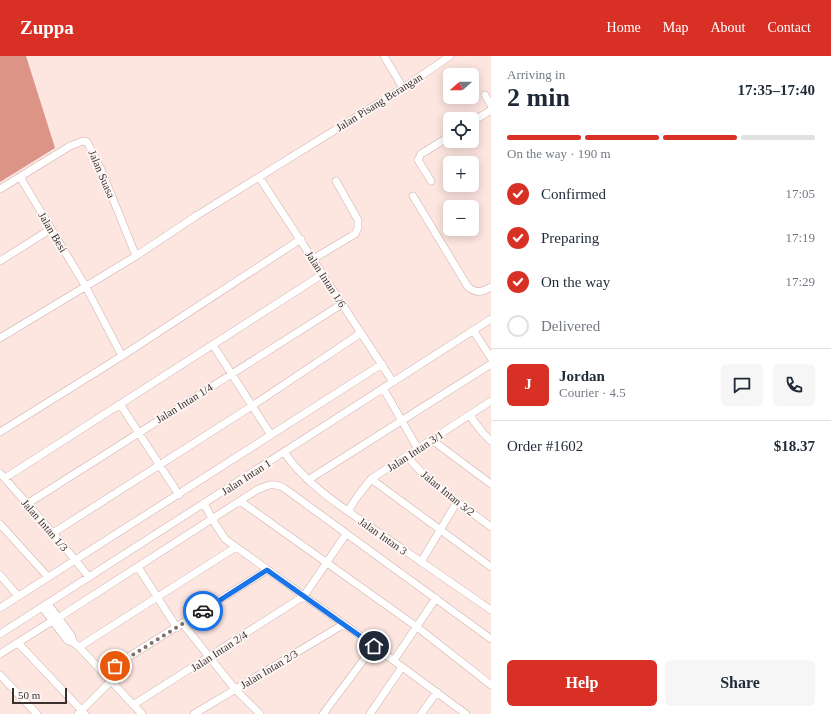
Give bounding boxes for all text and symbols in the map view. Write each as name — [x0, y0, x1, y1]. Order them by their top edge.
text: Zuppa — [20, 17, 74, 38]
text: Home — [607, 20, 641, 35]
text: Map — [663, 20, 688, 35]
text: About — [710, 20, 745, 35]
text: Contact — [767, 20, 811, 35]
text: Arriving in — [507, 67, 565, 82]
north arrow — [443, 68, 479, 104]
map controls — [443, 68, 479, 236]
street label: Jalan Pisang Berangan — [334, 70, 425, 133]
text: 17:35–17:40 — [738, 82, 815, 98]
text: 2 min — [507, 83, 570, 112]
button: locate — [443, 112, 479, 148]
text: On the way · 190 m — [507, 146, 611, 161]
street label: Jalan Suasa — [87, 148, 118, 200]
button: + — [443, 156, 479, 192]
icon: check — [507, 183, 529, 205]
text: Confirmed — [541, 186, 606, 202]
text: 17:05 — [785, 186, 815, 201]
button: − — [443, 200, 479, 236]
street label: Jalan Besi — [36, 210, 70, 254]
icon: check — [507, 227, 529, 249]
text: Preparing — [541, 230, 599, 246]
text: 17:19 — [785, 230, 815, 245]
street label: Jalan Intan 1/6 — [303, 249, 349, 310]
icon: check — [507, 271, 529, 293]
text: On the way — [541, 274, 610, 290]
text: 17:29 — [785, 274, 815, 289]
text: Delivered — [541, 318, 600, 334]
button: chat — [721, 364, 763, 406]
button: phone — [773, 364, 815, 406]
text: Jordan — [559, 368, 605, 384]
text: J — [524, 376, 532, 392]
street label: Jalan Intan 1/4 — [153, 380, 215, 425]
text: Courier · 4.5 — [559, 385, 626, 400]
street label: Jalan Intan 3/1 — [385, 428, 445, 474]
text: Order #1602 — [507, 438, 583, 454]
text: $18.37 — [774, 438, 815, 454]
street label: Jalan Intan 1 — [219, 457, 273, 497]
street label: Jalan Intan 3/2 — [419, 468, 477, 518]
street label: Jalan Intan 1/3 — [19, 497, 71, 554]
street label: Jalan Intan 3 — [357, 515, 410, 557]
courier — [183, 591, 223, 631]
icon: car — [192, 600, 214, 622]
street label: Jalan Intan 2/4 — [189, 628, 250, 674]
pin — [357, 629, 391, 663]
icon: home — [363, 635, 385, 657]
street label: Jalan Intan 2/3 — [238, 647, 300, 691]
pin — [98, 649, 132, 683]
icon: bag — [104, 655, 126, 677]
button: Help — [507, 660, 657, 706]
button: Share — [665, 660, 815, 706]
scale bar — [12, 686, 67, 705]
text: 50 m — [18, 689, 40, 701]

